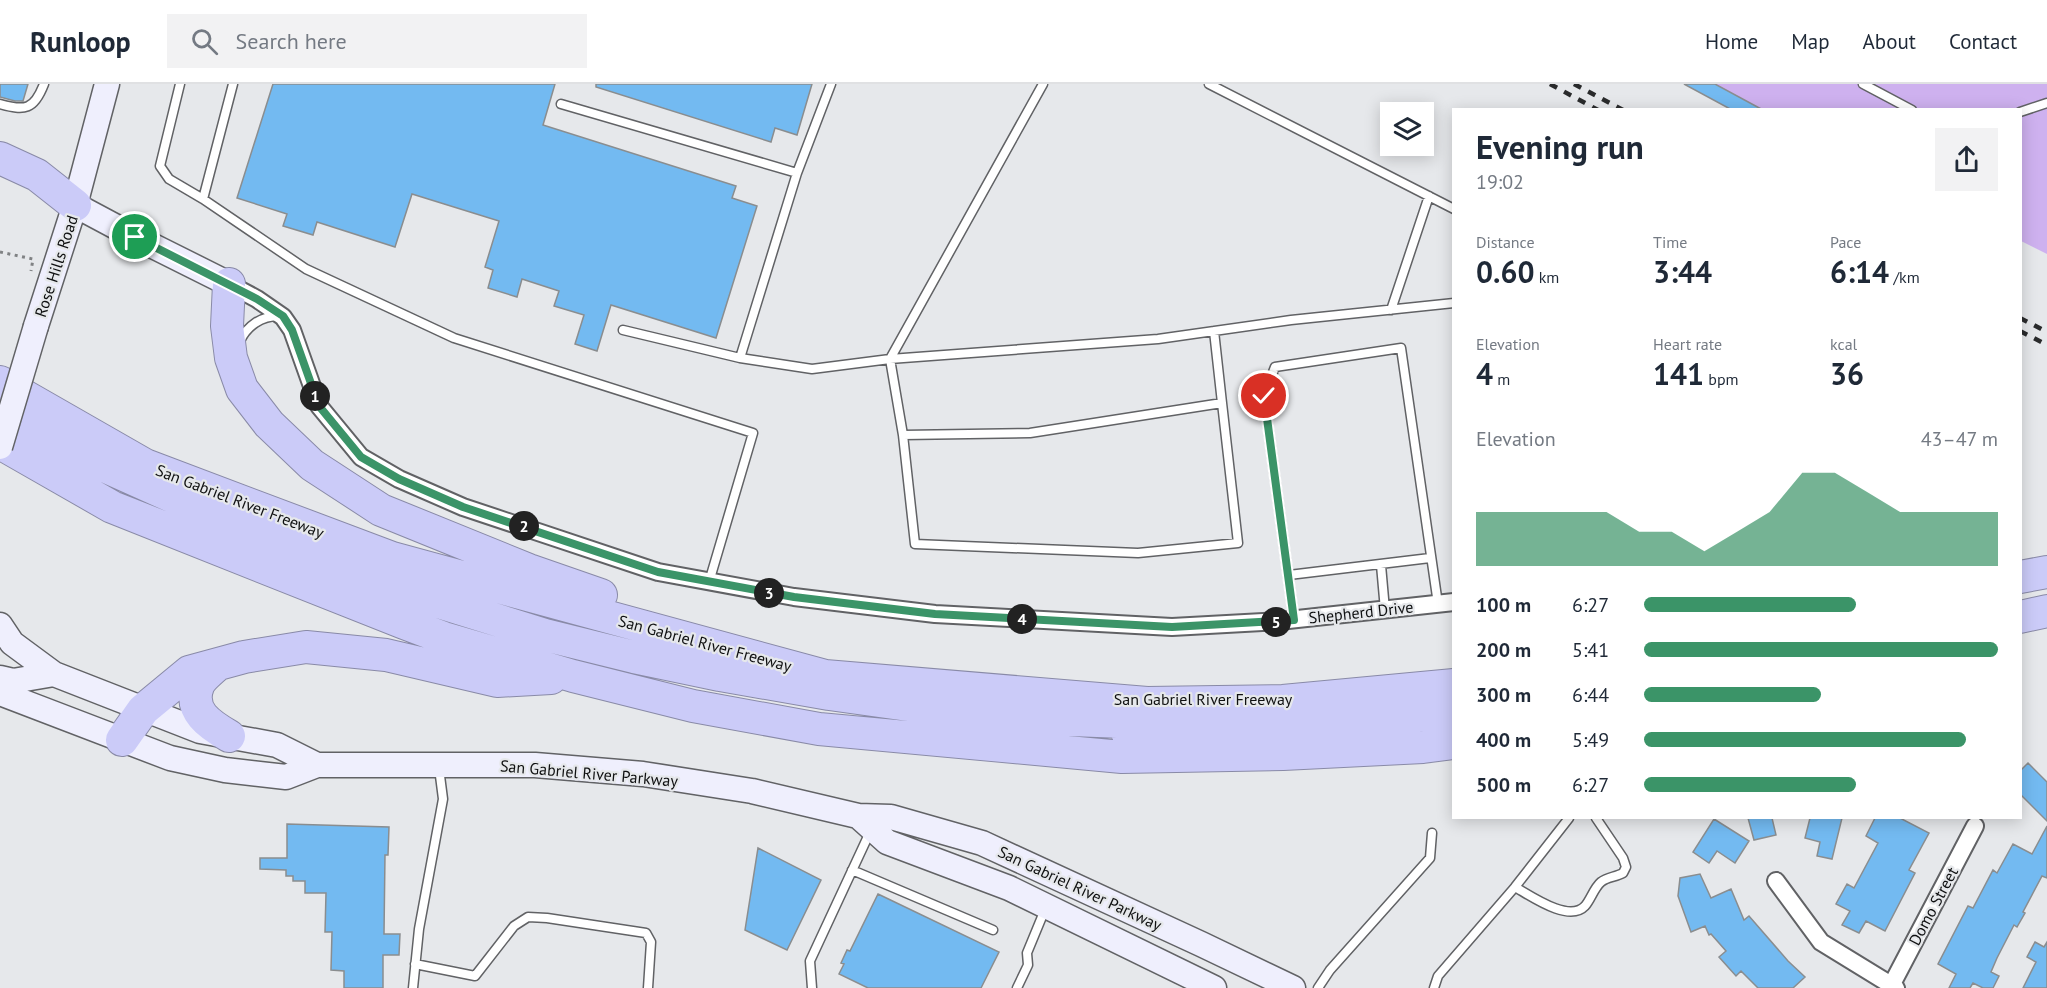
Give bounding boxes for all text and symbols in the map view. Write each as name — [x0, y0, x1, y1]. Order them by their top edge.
search box — [167, 14, 587, 68]
text: Runloop — [30, 23, 131, 60]
icon: search — [188, 25, 221, 58]
text: Search here — [236, 27, 347, 55]
text: Home — [1705, 28, 1758, 55]
text: Map — [1791, 28, 1830, 55]
text: About — [1863, 28, 1916, 55]
text: Contact — [1949, 28, 2017, 55]
map controls — [1380, 102, 1434, 156]
button: layers — [1380, 102, 1434, 156]
text: Evening run — [1476, 125, 1644, 168]
button: share — [1935, 128, 1998, 191]
text: 19:02 — [1476, 169, 1524, 195]
pin — [109, 211, 160, 262]
street label: Rose Hills Road — [30, 213, 82, 319]
icon: arrive — [118, 220, 151, 253]
text: Distance — [1476, 232, 1535, 252]
text: Time — [1653, 232, 1687, 252]
text: Pace — [1830, 232, 1861, 252]
text: 0.60 — [1476, 252, 1534, 291]
text: 3:44 — [1653, 252, 1712, 291]
text: 6:14 — [1830, 252, 1889, 291]
text: km — [1534, 267, 1559, 287]
text: /km — [1889, 267, 1920, 287]
text: Elevation — [1476, 334, 1540, 354]
text: Heart rate — [1653, 334, 1722, 354]
text: kcal — [1830, 334, 1857, 354]
text: 4 — [1476, 354, 1493, 393]
text: 141 — [1653, 354, 1704, 393]
text: 36 — [1830, 354, 1864, 393]
text: m — [1493, 369, 1510, 389]
text: bpm — [1704, 369, 1739, 389]
pin — [1238, 370, 1289, 421]
icon: check — [1247, 379, 1280, 412]
pin: 1 — [300, 381, 330, 411]
text: 1 — [310, 386, 320, 406]
text: Elevation — [1476, 426, 1556, 452]
text: 43–47 m — [1921, 426, 1998, 452]
street label: San Gabriel River Freeway — [153, 460, 327, 543]
pin: 2 — [509, 511, 539, 541]
text: 2 — [519, 516, 529, 536]
pin: 3 — [754, 578, 784, 608]
text: 3 — [764, 583, 774, 603]
text: 100 m — [1476, 592, 1531, 618]
text: 6:27 — [1572, 592, 1609, 618]
street label: Shepherd Drive — [1308, 597, 1414, 627]
pin: 4 — [1007, 604, 1037, 634]
pin: 5 — [1261, 607, 1291, 637]
text: 4 — [1017, 609, 1027, 629]
street label: San Gabriel River Freeway — [616, 610, 794, 676]
text: 5 — [1271, 612, 1281, 632]
text: 200 m — [1476, 637, 1531, 663]
text: 5:41 — [1572, 637, 1609, 663]
text: 300 m — [1476, 682, 1531, 708]
text: 6:44 — [1572, 682, 1609, 708]
street label: San Gabriel River Freeway — [1114, 689, 1293, 709]
text: 400 m — [1476, 727, 1531, 753]
text: 5:49 — [1572, 727, 1609, 753]
street label: San Gabriel River Parkway — [499, 755, 679, 791]
text: 500 m — [1476, 772, 1531, 798]
text: 6:27 — [1572, 772, 1609, 798]
street label: San Gabriel River Parkway — [995, 841, 1166, 935]
street label: Domo Street — [1904, 863, 1962, 949]

